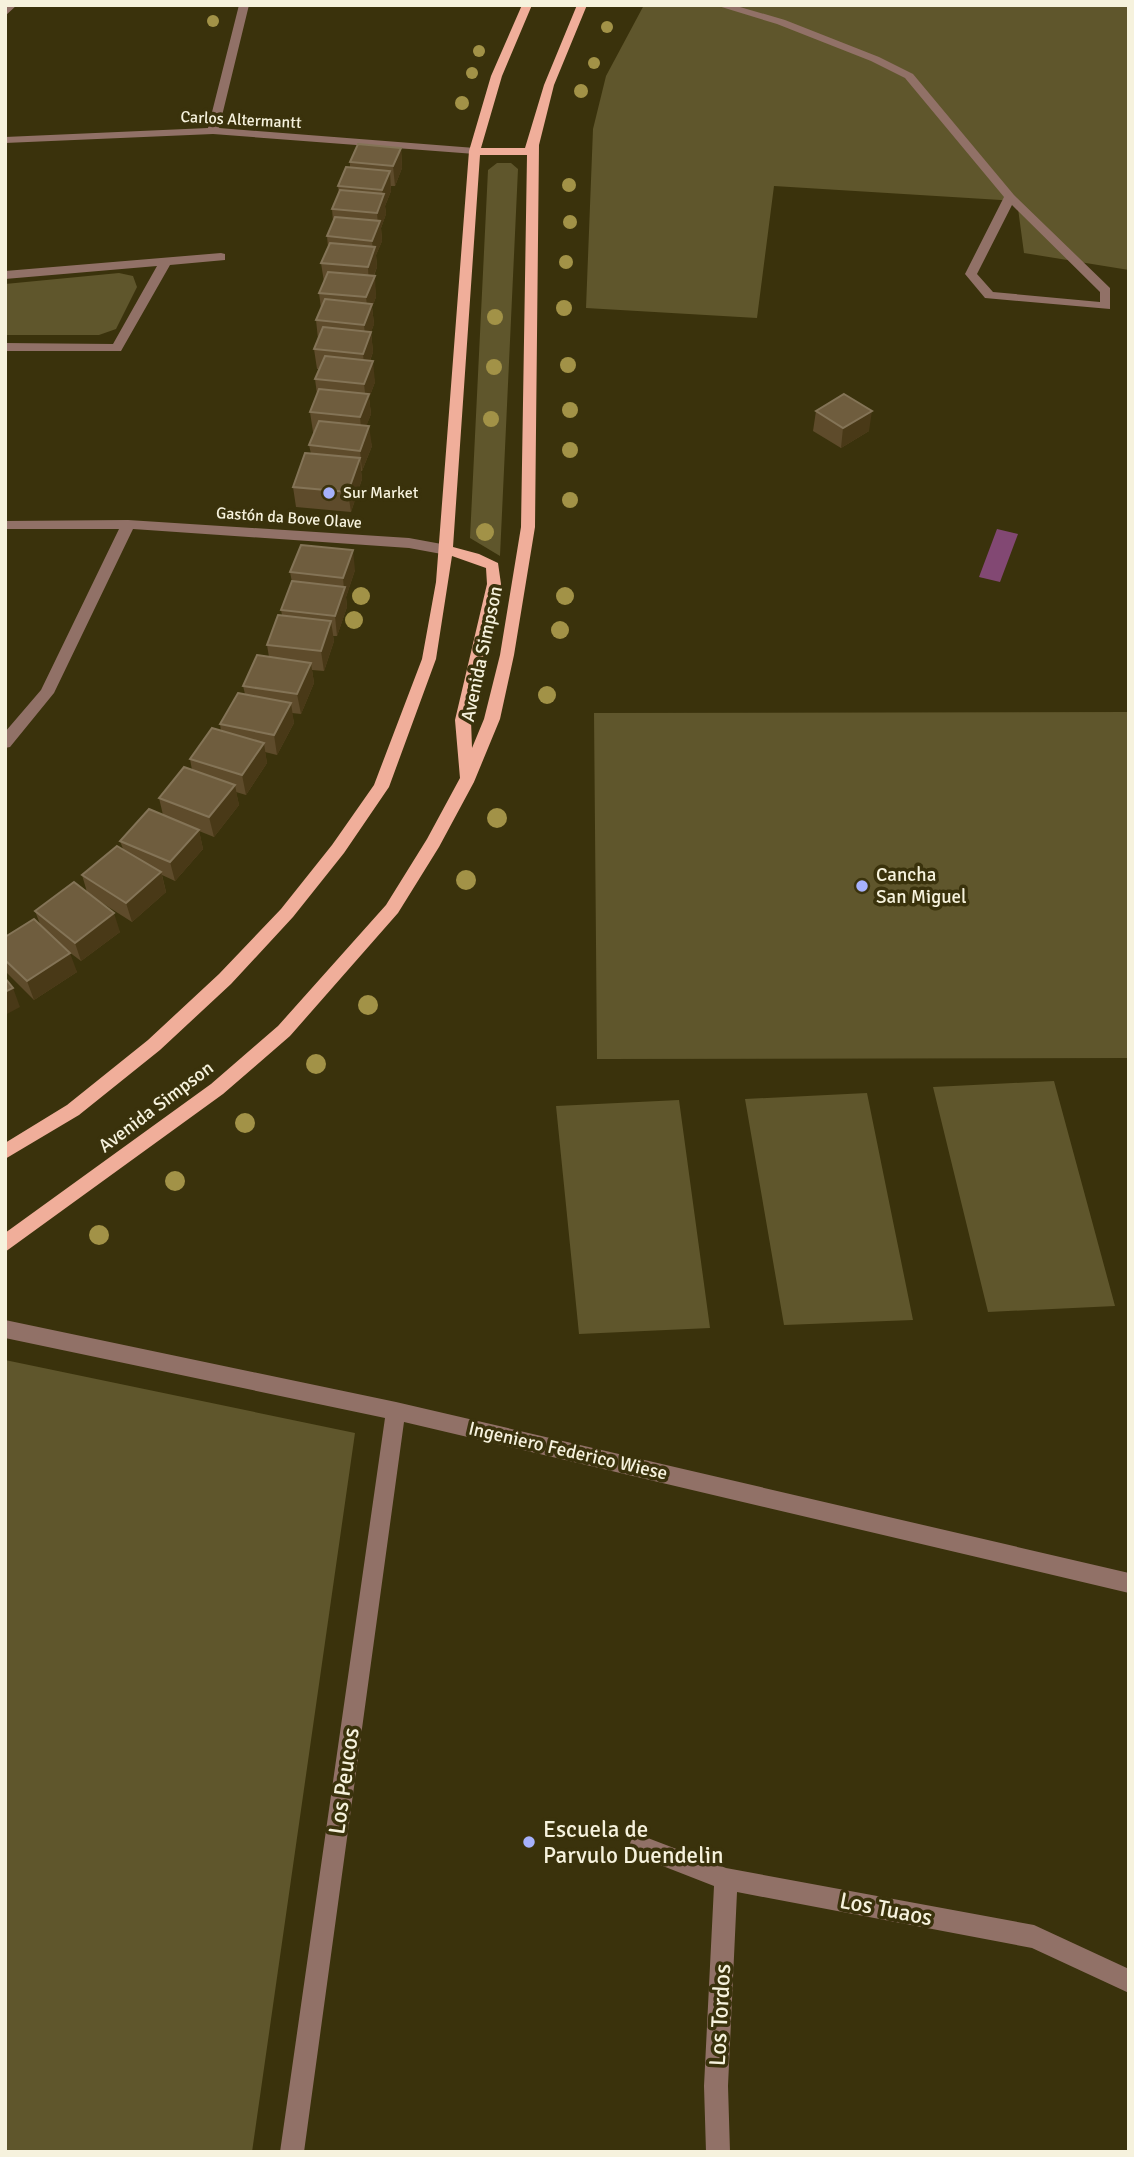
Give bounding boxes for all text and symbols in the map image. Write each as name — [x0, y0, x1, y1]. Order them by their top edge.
street label: Carlos Altermantt — [180, 107, 302, 133]
place label: Sur Market — [343, 483, 419, 503]
marker: Sur Market — [321, 485, 337, 501]
street label: Gastón da Bove Olave — [215, 503, 363, 533]
street label: Avenida Simpson — [456, 584, 508, 724]
place label: Cancha San Miguel — [876, 863, 967, 909]
marker: Cancha San Miguel — [854, 878, 870, 894]
street label: Avenida Simpson — [94, 1056, 218, 1158]
street label: Ingeniero Federico Wiese — [466, 1416, 670, 1486]
street label: Los Peucos — [322, 1726, 366, 1836]
place label: Escuela de Parvulo Duendelin — [543, 1815, 724, 1870]
marker: Escuela de Parvulo Duendelin — [521, 1834, 537, 1850]
street label: Los Tuaos — [837, 1886, 935, 1932]
street label: Los Tordos — [703, 1963, 737, 2067]

